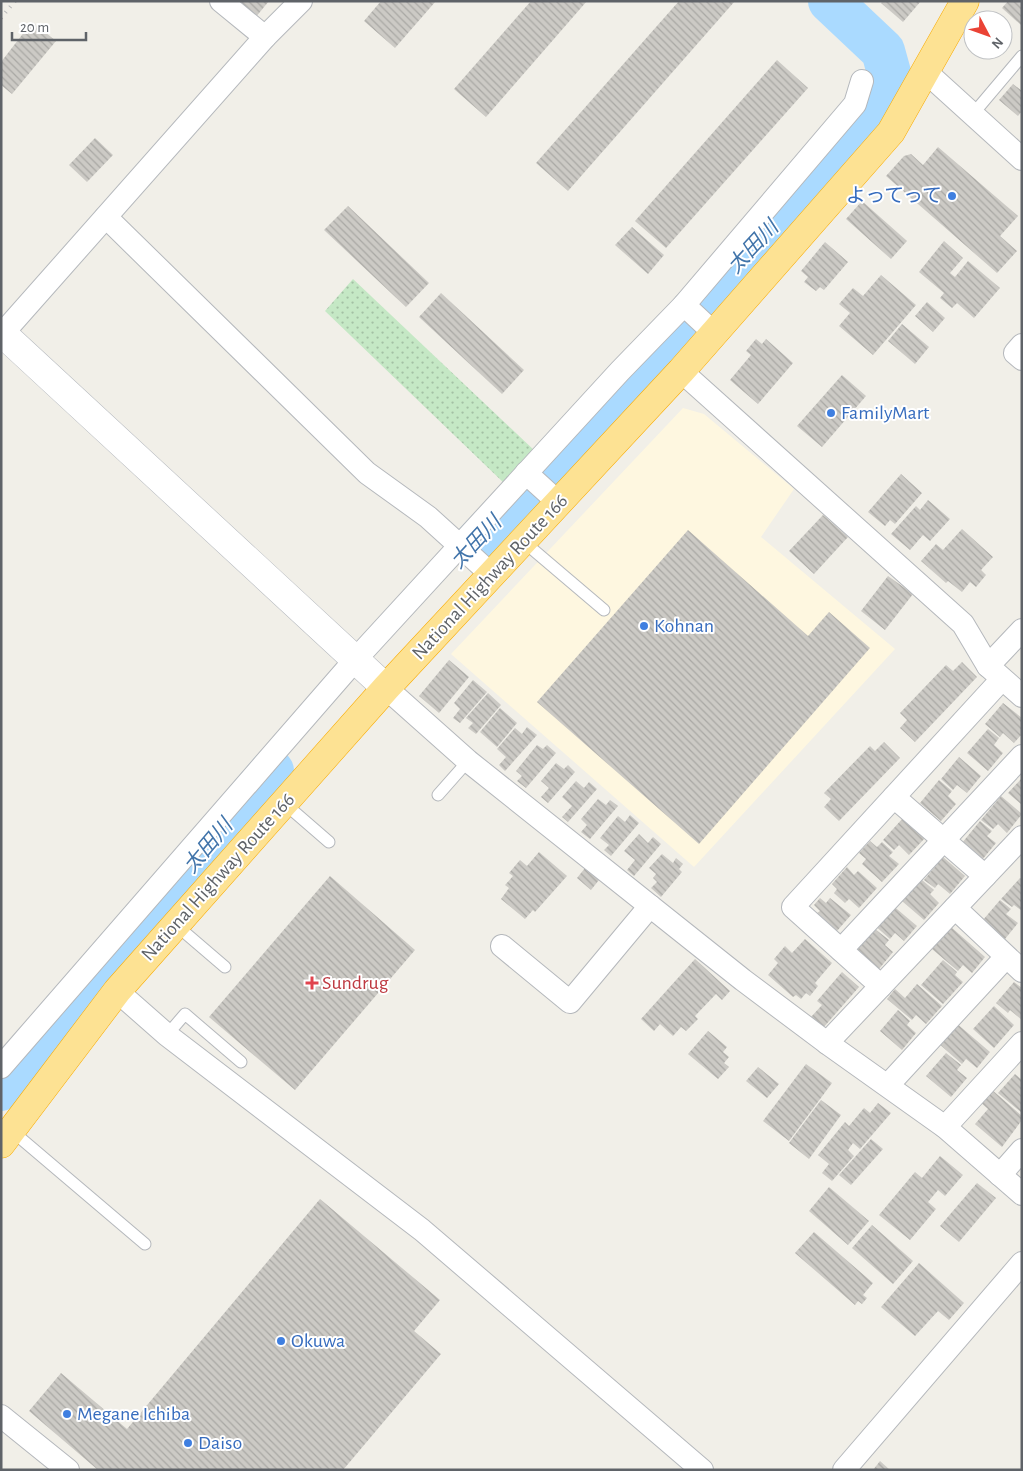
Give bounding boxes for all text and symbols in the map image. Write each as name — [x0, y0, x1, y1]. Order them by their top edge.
scale bar — [12, 10, 86, 42]
north arrow — [963, 10, 1013, 60]
text: 20 m — [20, 20, 49, 35]
text: N — [989, 35, 1006, 51]
place label: よってって — [846, 186, 942, 206]
marker: よってって — [946, 190, 958, 202]
water label: 太田川 — [723, 215, 784, 277]
place label: FamilyMart — [841, 403, 930, 423]
marker: FamilyMart — [825, 407, 837, 419]
street label: National Highway Route 166 — [408, 490, 572, 664]
water label: 太田川 — [446, 510, 507, 572]
place label: Kohnan — [654, 616, 714, 636]
marker: Kohnan — [638, 620, 650, 632]
street label: National Highway Route 166 — [138, 789, 298, 965]
water label: 太田川 — [179, 813, 238, 877]
place label: Sundrug — [322, 973, 389, 993]
marker: Sundrug — [306, 977, 318, 989]
place label: Okuwa — [291, 1331, 345, 1351]
marker: Okuwa — [275, 1335, 287, 1347]
place label: Megane Ichiba — [77, 1404, 190, 1424]
marker: Megane Ichiba — [61, 1408, 73, 1420]
place label: Daiso — [198, 1433, 242, 1453]
marker: Daiso — [182, 1437, 194, 1449]

